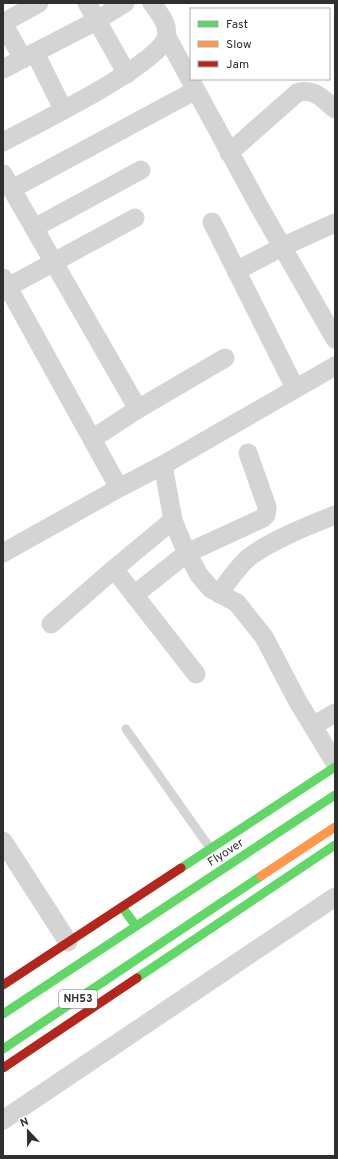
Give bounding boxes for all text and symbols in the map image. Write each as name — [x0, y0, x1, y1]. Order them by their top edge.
legend — [190, 8, 330, 80]
text: Fast — [226, 17, 248, 33]
text: Slow — [226, 37, 252, 53]
text: Jam — [226, 57, 249, 73]
street label: Flyover — [205, 835, 247, 871]
road number: NH53 — [59, 990, 97, 1008]
north arrow — [8, 1111, 48, 1151]
text: N — [18, 1115, 31, 1131]

